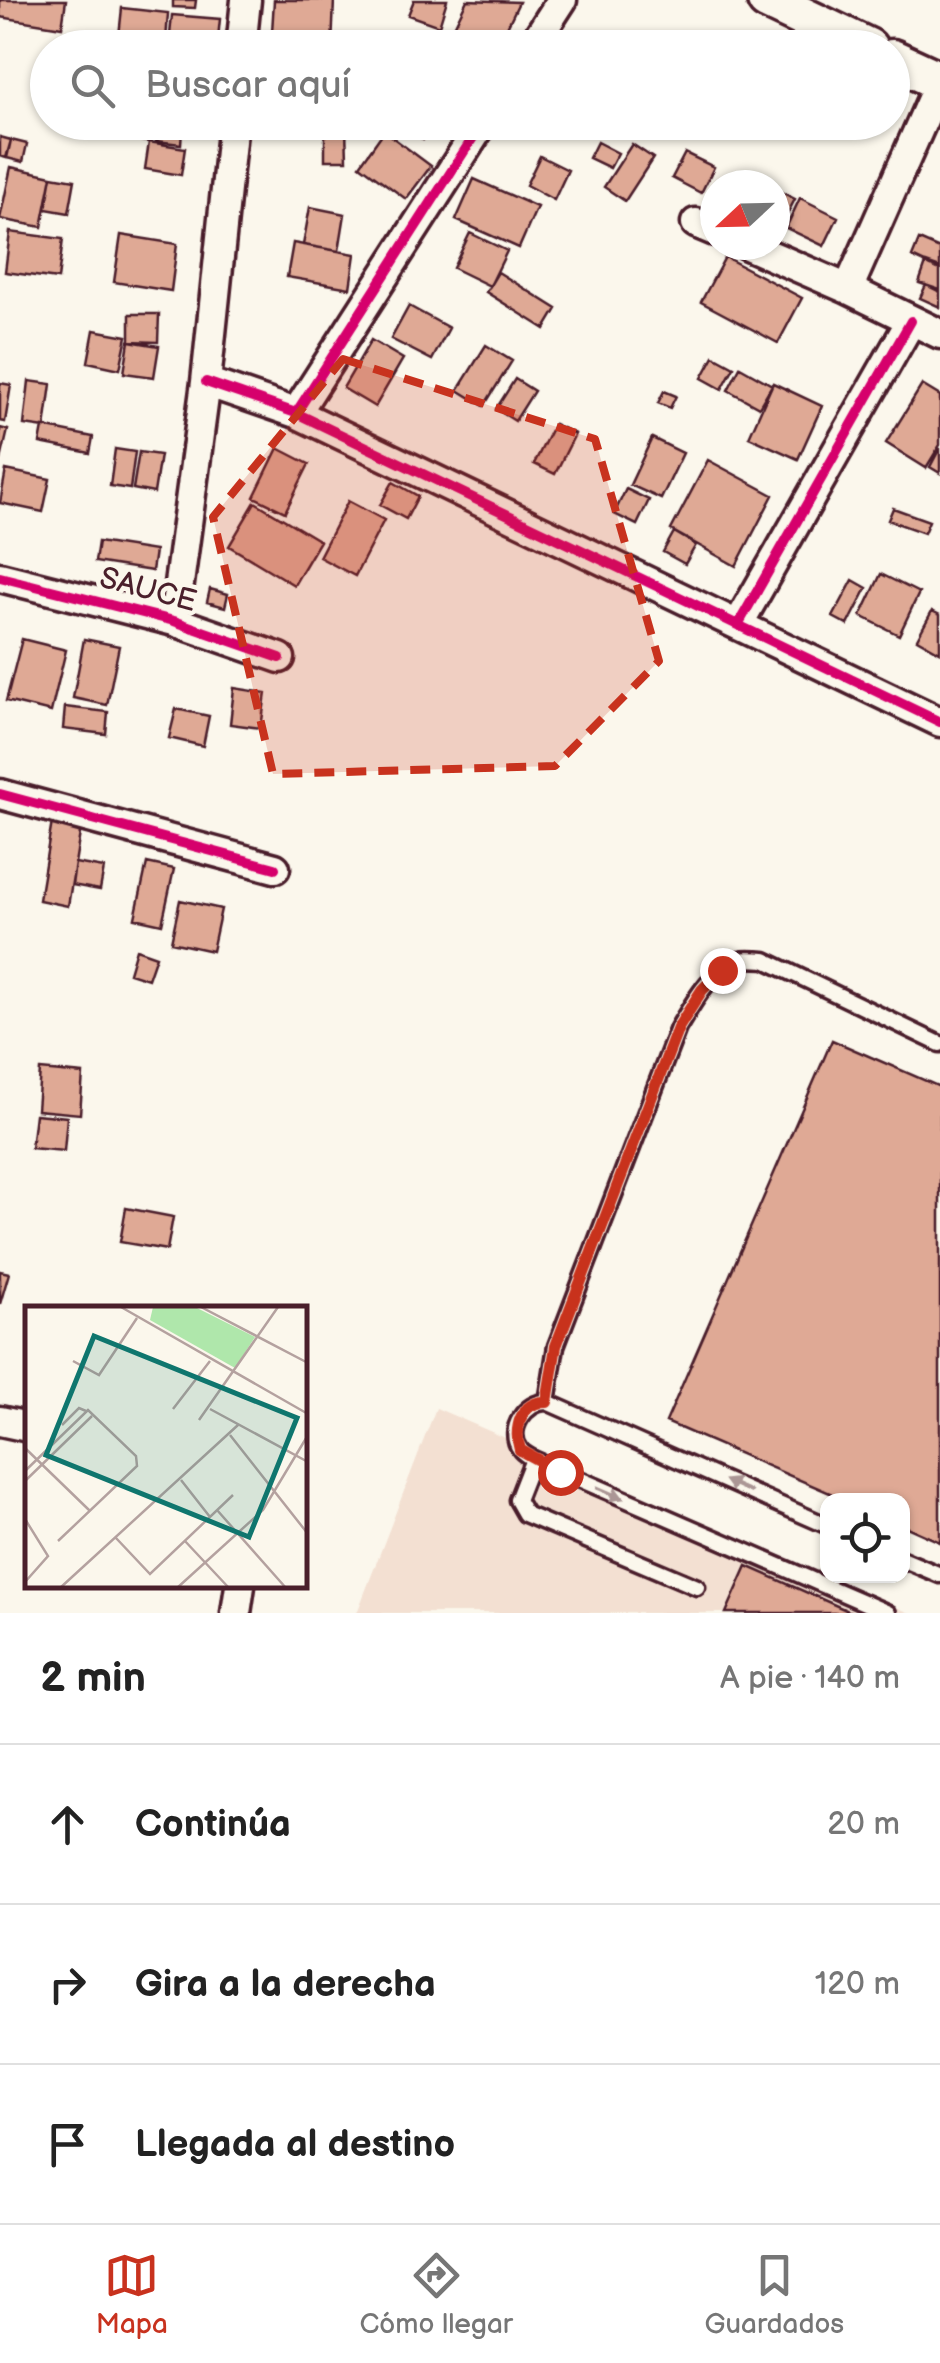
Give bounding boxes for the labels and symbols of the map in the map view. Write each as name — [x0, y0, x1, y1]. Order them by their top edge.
north arrow — [700, 170, 790, 260]
street label: SAUCE — [96, 560, 200, 620]
route end — [700, 948, 746, 994]
inset map — [25, 1306, 308, 1588]
route start — [538, 1450, 584, 1496]
one-way arrow — [723, 1478, 753, 1494]
one-way arrow — [595, 1485, 625, 1501]

